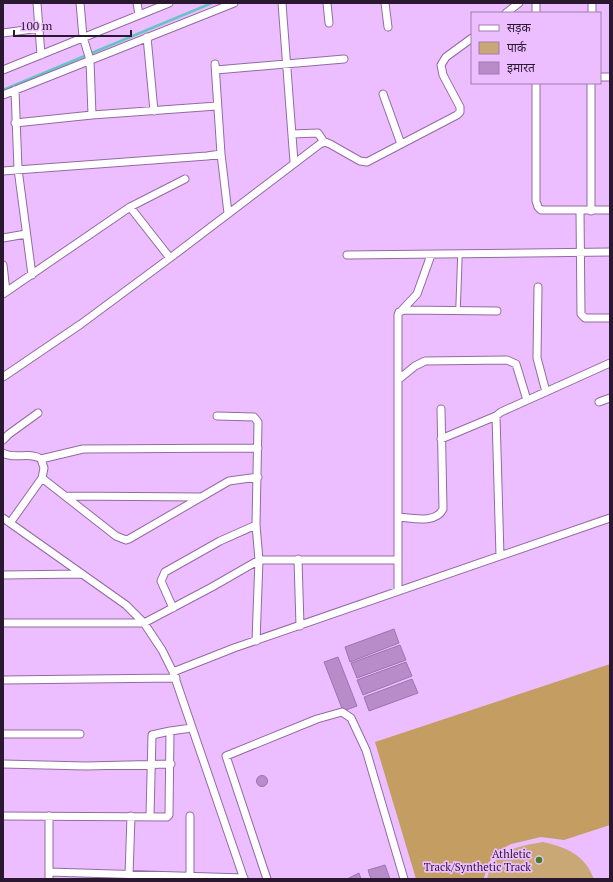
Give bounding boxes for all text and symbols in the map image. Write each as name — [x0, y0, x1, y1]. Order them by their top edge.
scale bar — [14, 12, 131, 38]
legend — [471, 12, 601, 84]
text: 100 m — [20, 18, 53, 33]
text: सड़क — [507, 20, 532, 35]
text: पार्क — [507, 40, 527, 55]
text: इमारत — [507, 60, 536, 75]
place label: Athletic Track/Synthetic Track — [424, 847, 531, 874]
marker: Athletic Track/Synthetic Track — [534, 855, 544, 865]

